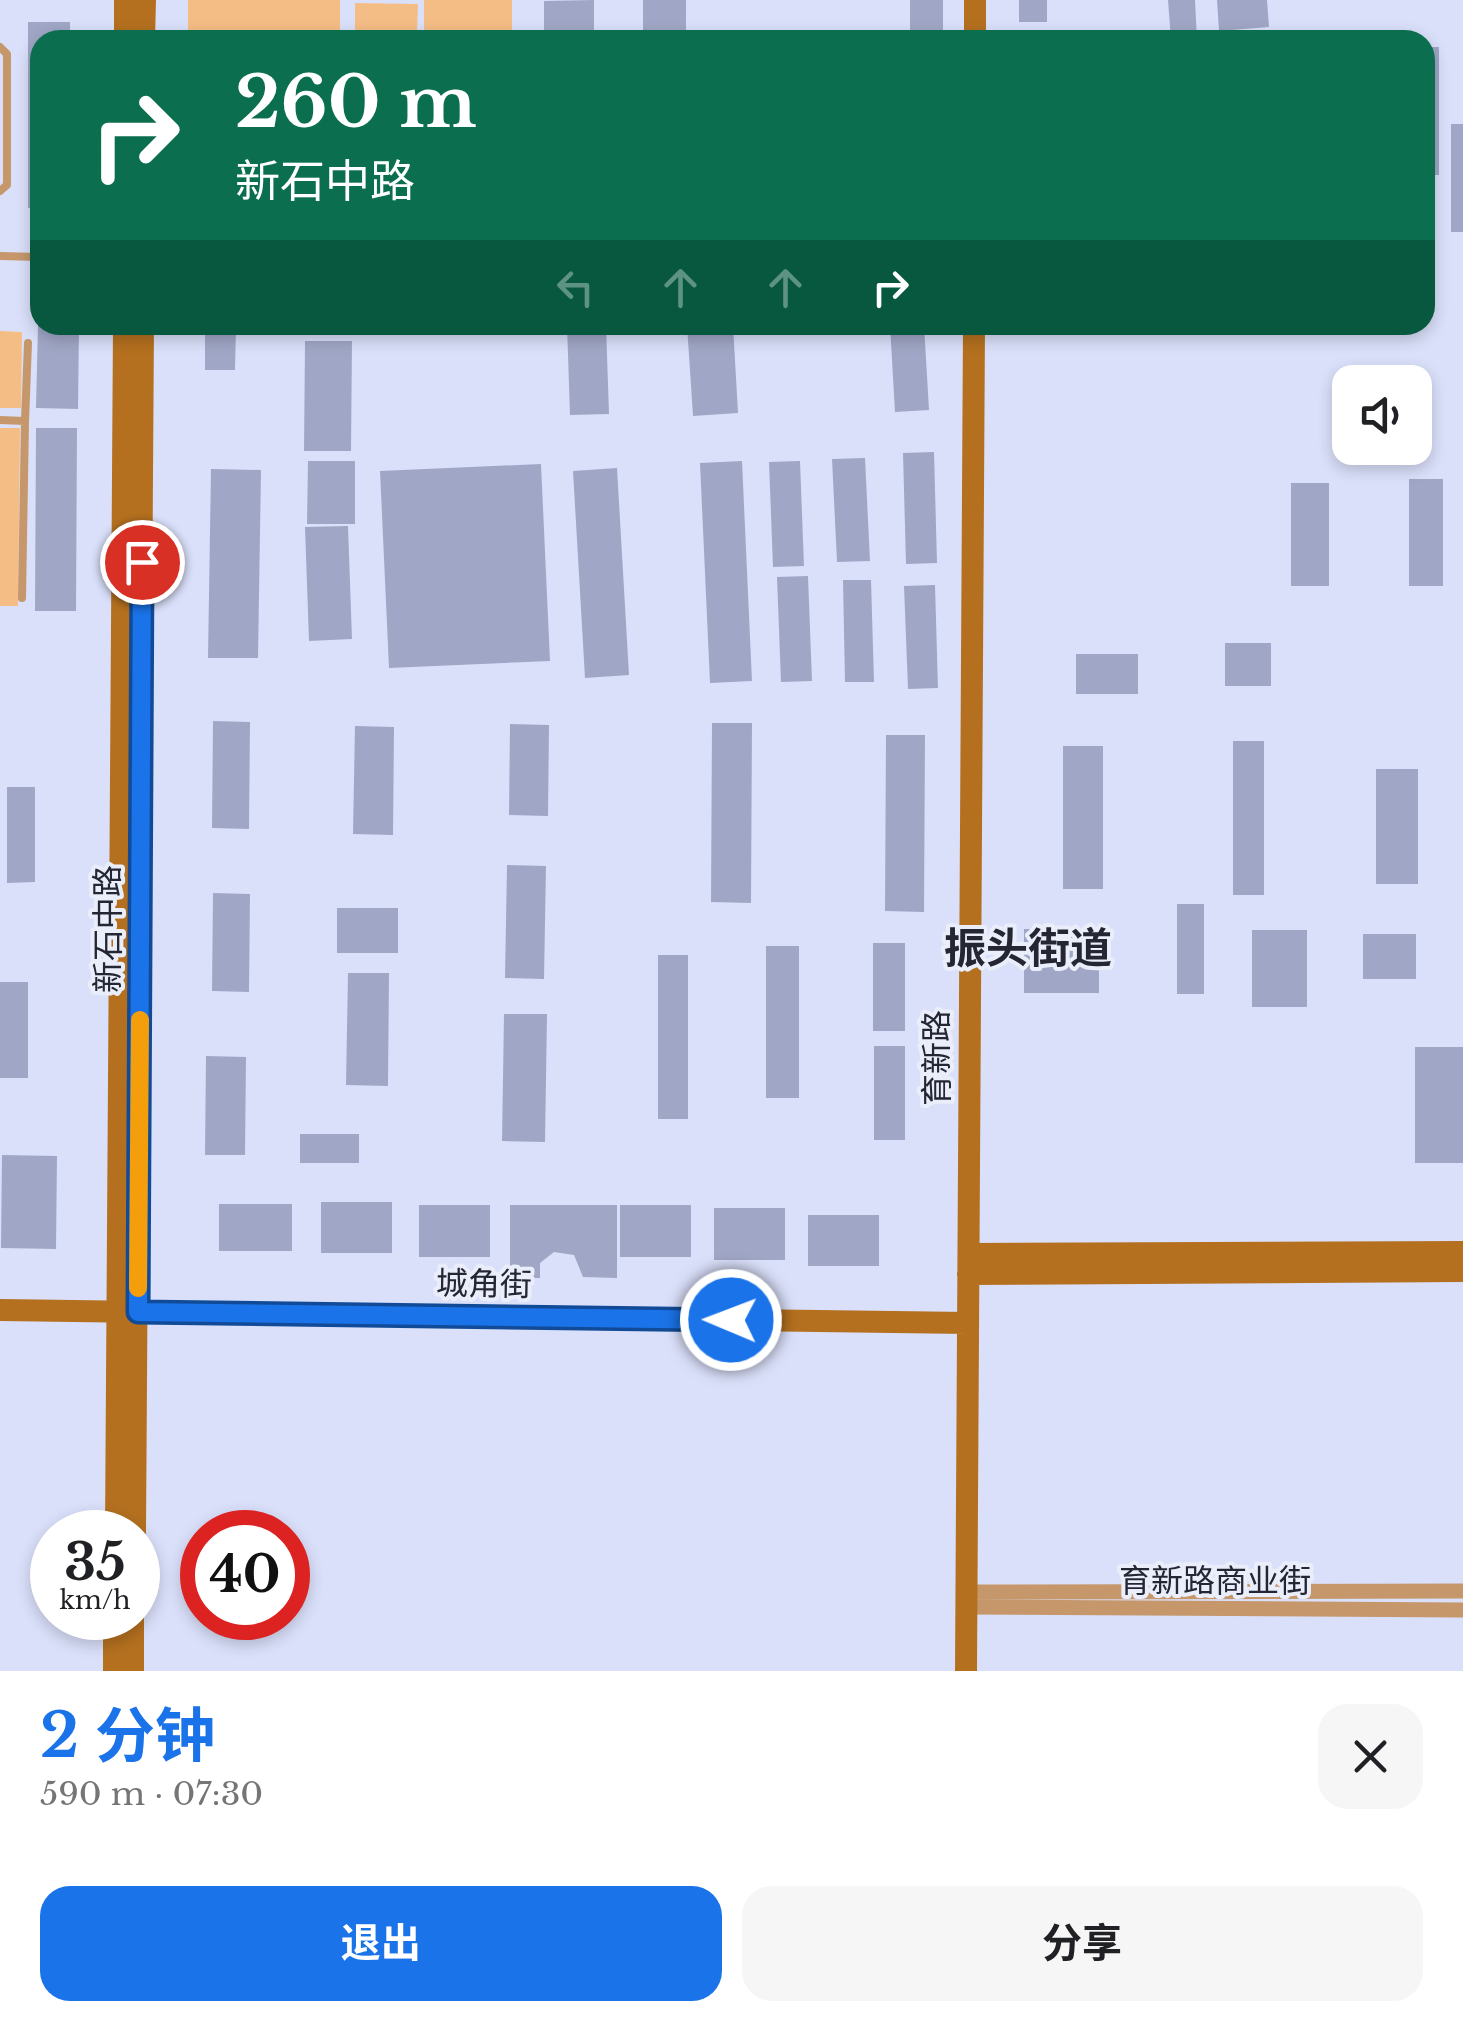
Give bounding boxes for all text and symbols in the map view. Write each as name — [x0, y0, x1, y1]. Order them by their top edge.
text: 260 m — [235, 59, 477, 146]
icon: right — [70, 70, 200, 200]
text: 新石中路 — [235, 153, 415, 209]
icon: left — [548, 260, 603, 315]
icon: ahead — [653, 260, 708, 315]
icon: ahead — [758, 260, 813, 315]
icon: right — [863, 260, 918, 315]
map controls — [1332, 365, 1432, 465]
button: sound — [1332, 365, 1432, 465]
pin — [100, 520, 185, 605]
icon: arrive — [115, 535, 170, 590]
street label: 新石中路 — [88, 865, 128, 993]
district label: 振头街道 — [944, 922, 1112, 974]
street label: 育新路 — [917, 1010, 957, 1106]
street label: 城角街 — [436, 1263, 532, 1305]
position arrow — [679, 1268, 783, 1372]
speed limit sign: 40 — [180, 1510, 310, 1640]
text: 35 — [64, 1531, 126, 1594]
street label: 育新路商业街 — [1119, 1561, 1311, 1601]
text: km/h — [60, 1585, 130, 1616]
text: 2 分钟 — [40, 1699, 215, 1773]
button: close — [1318, 1704, 1423, 1809]
text: 590 m · 07:30 — [40, 1774, 263, 1814]
button: 退出 — [40, 1886, 722, 2001]
button: 分享 — [742, 1886, 1423, 2001]

